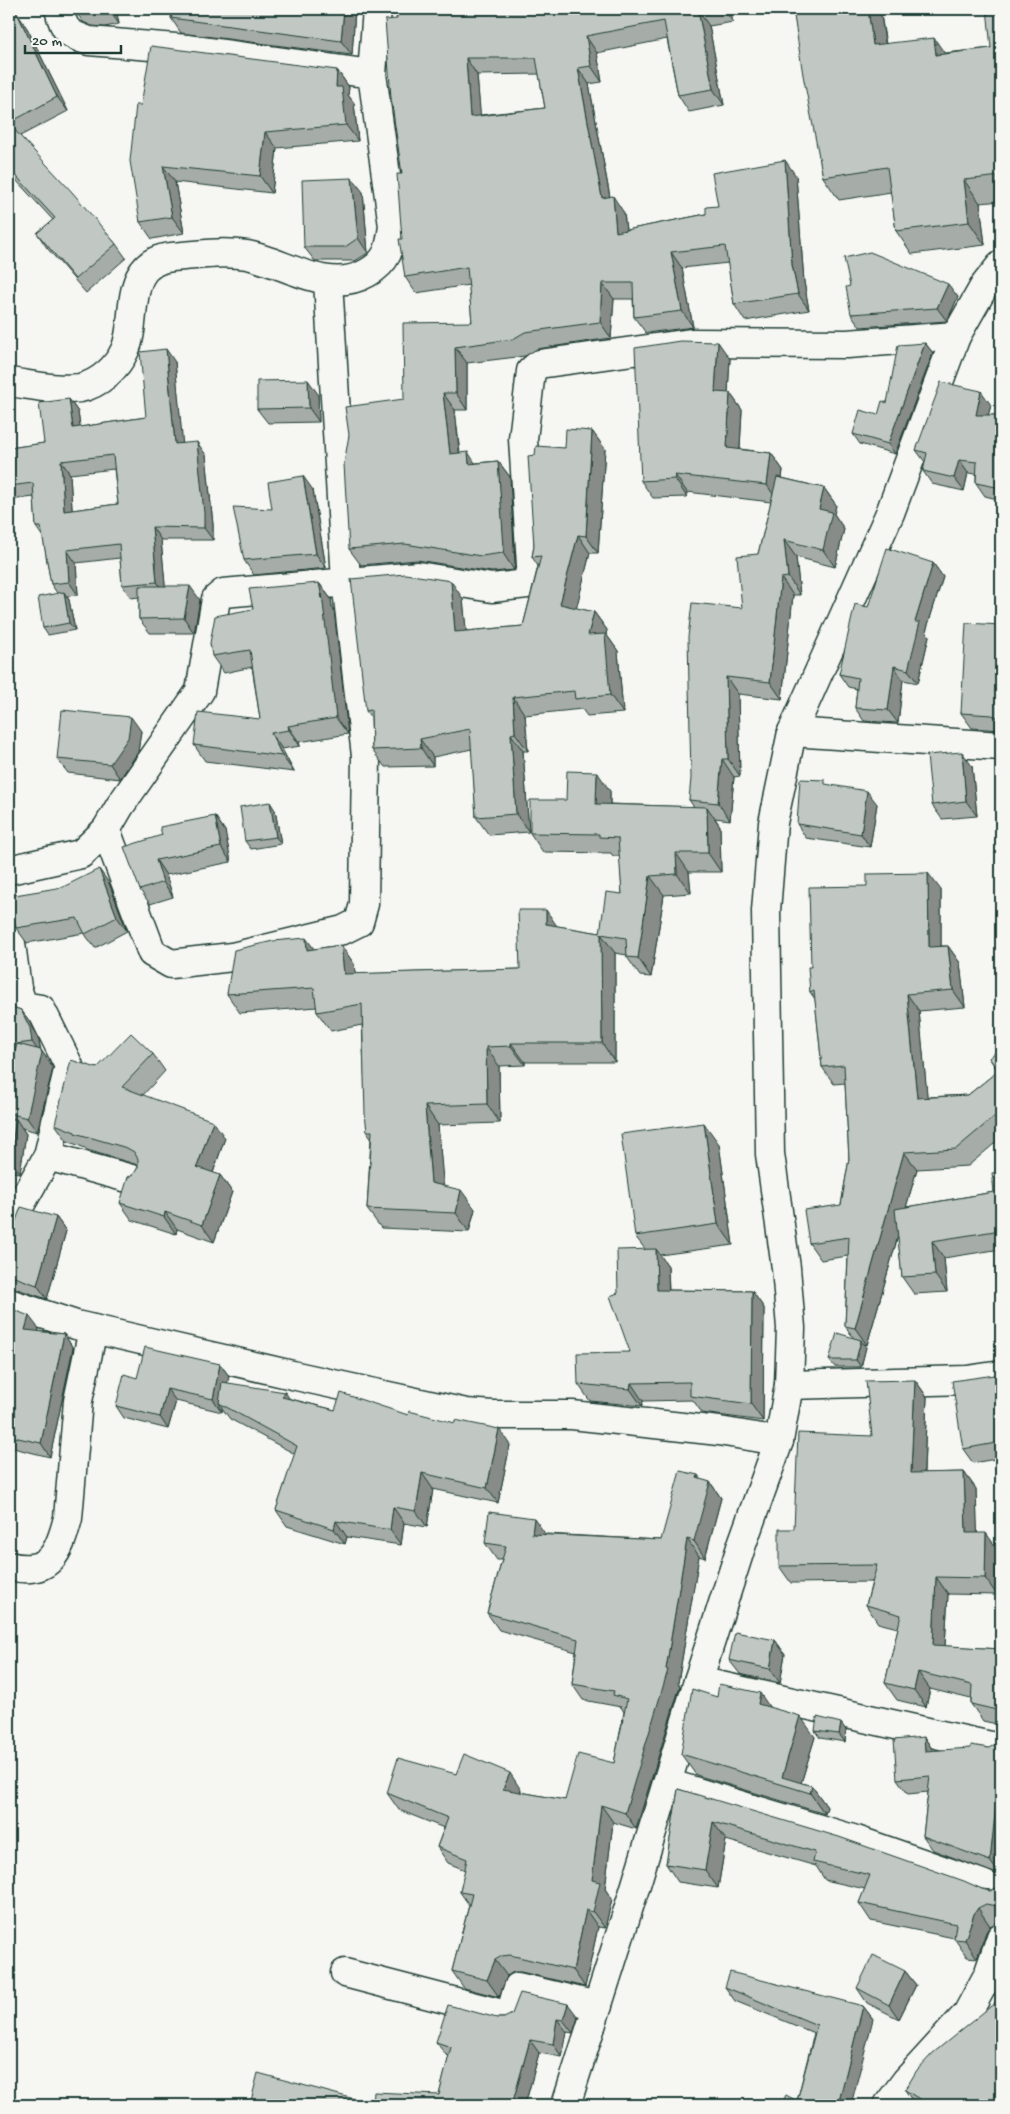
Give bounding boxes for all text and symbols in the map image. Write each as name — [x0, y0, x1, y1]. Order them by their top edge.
scale bar — [25, 22, 121, 54]
text: 20 m — [32, 33, 62, 51]

